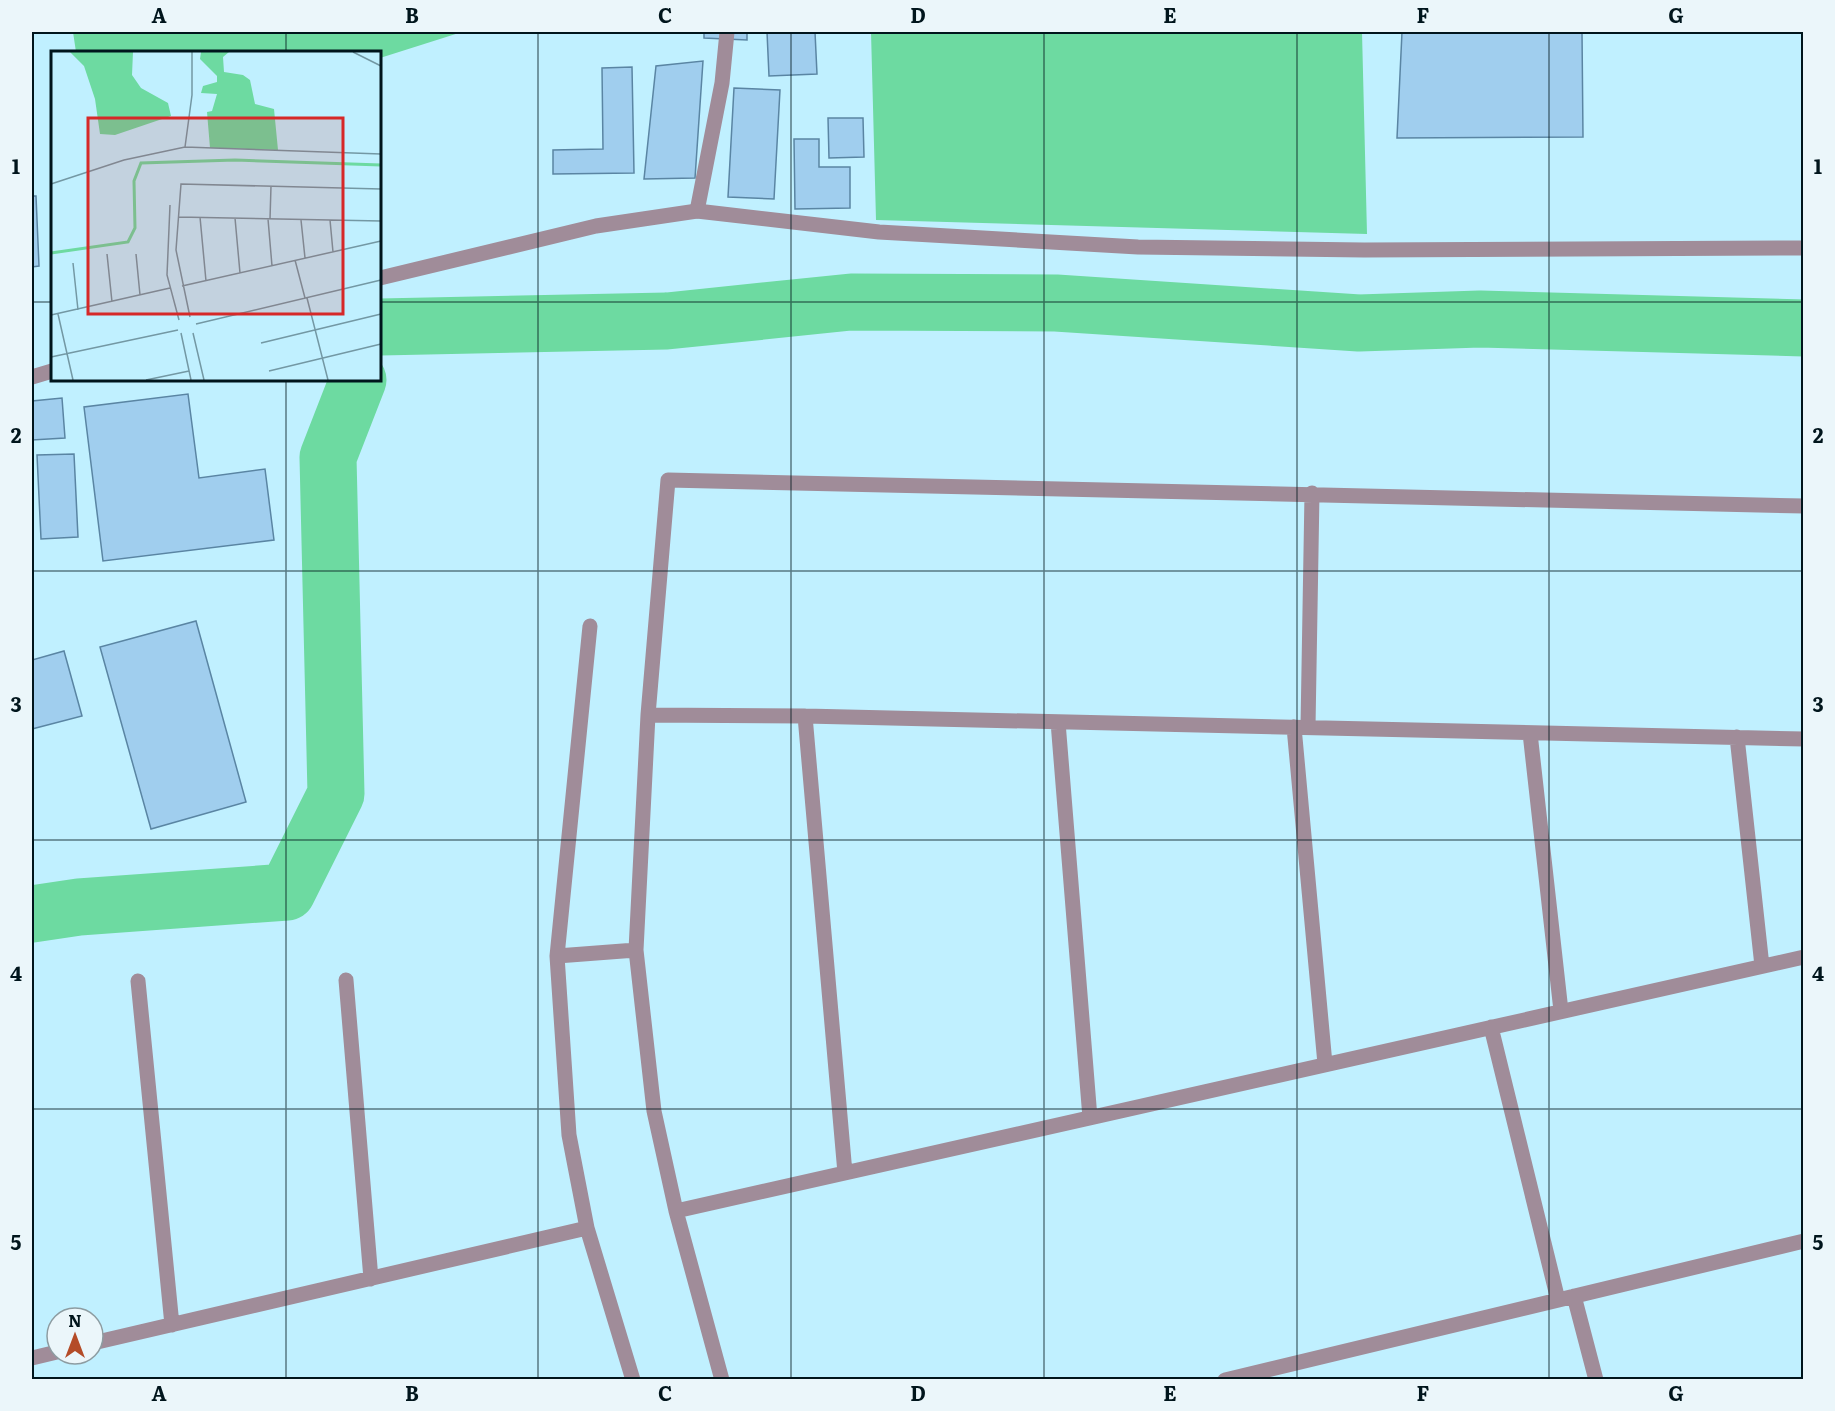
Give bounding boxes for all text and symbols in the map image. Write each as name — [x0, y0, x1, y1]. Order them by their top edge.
text: A — [151, 0, 167, 29]
text: B — [405, 0, 419, 29]
text: C — [658, 0, 672, 29]
text: D — [910, 0, 926, 29]
text: E — [1163, 0, 1177, 29]
text: F — [1417, 0, 1430, 29]
text: G — [1668, 0, 1684, 29]
inset map — [51, 51, 381, 381]
text: 1 — [12, 150, 20, 180]
text: 1 — [1814, 150, 1822, 180]
text: 2 — [11, 419, 22, 449]
text: 2 — [1813, 419, 1824, 449]
text: 3 — [10, 688, 22, 718]
text: 3 — [1812, 688, 1824, 718]
text: 4 — [10, 957, 22, 987]
text: 4 — [1812, 957, 1824, 987]
text: 5 — [11, 1226, 22, 1256]
text: 5 — [1813, 1226, 1824, 1256]
north arrow — [45, 1306, 105, 1366]
text: N — [68, 1308, 82, 1332]
text: A — [151, 1377, 167, 1407]
text: B — [405, 1377, 419, 1407]
text: C — [658, 1377, 672, 1407]
text: D — [910, 1377, 926, 1407]
text: E — [1163, 1377, 1177, 1407]
text: F — [1417, 1377, 1430, 1407]
text: G — [1668, 1377, 1684, 1407]

